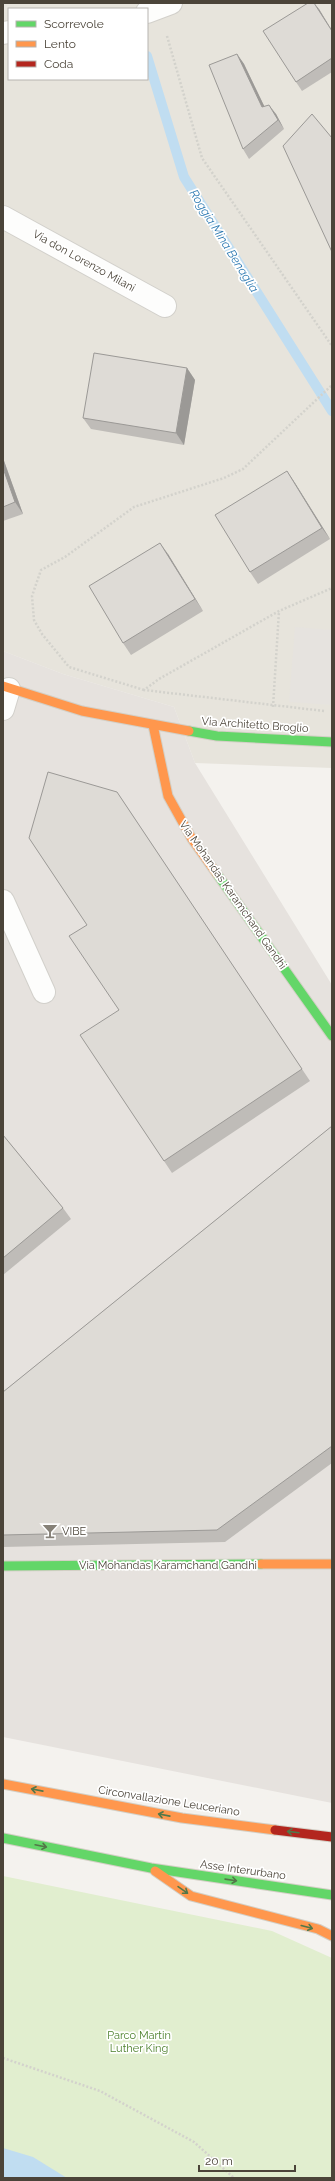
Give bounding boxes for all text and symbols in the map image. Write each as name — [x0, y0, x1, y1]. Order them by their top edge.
legend — [8, 8, 148, 80]
text: Scorrevole — [44, 17, 104, 31]
text: Lento — [44, 37, 76, 51]
text: Coda — [44, 57, 73, 71]
water label: Roggia Mina Benaglia — [187, 187, 261, 295]
street label: Via don Lorenzo Milani — [30, 227, 138, 295]
street label: Via Architetto Broglio — [201, 715, 309, 735]
street label: Via Mohandas Karamchand Gandhi — [177, 818, 289, 972]
bar icon: VIBE — [41, 1522, 59, 1540]
place label: VIBE — [62, 1525, 87, 1538]
street label: Via Mohandas Karamchand Gandhi — [79, 1559, 257, 1572]
street label: Circonvallazione Leuceriano — [97, 1783, 241, 1819]
one-way arrow — [31, 1786, 44, 1794]
one-way arrow — [158, 1810, 171, 1818]
one-way arrow — [287, 1828, 300, 1836]
one-way arrow — [34, 1842, 47, 1850]
street label: Asse Interurbano — [199, 1858, 287, 1883]
one-way arrow — [224, 1876, 237, 1884]
one-way arrow — [177, 1886, 188, 1894]
one-way arrow — [300, 1923, 313, 1931]
park label: Parco Martin Luther King — [107, 2029, 171, 2055]
scale bar — [199, 2147, 295, 2173]
text: 20 m — [205, 2154, 233, 2168]

